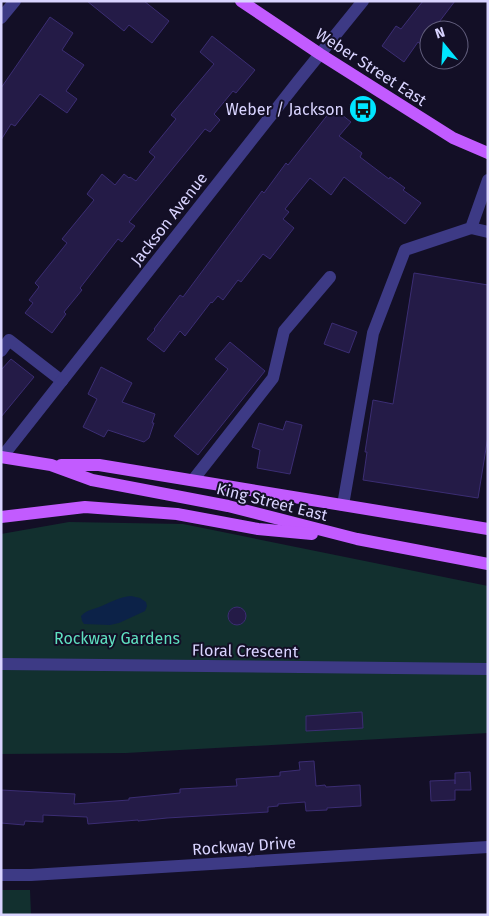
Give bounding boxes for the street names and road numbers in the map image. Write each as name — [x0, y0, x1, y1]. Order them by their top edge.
street label: Weber Street East — [312, 24, 430, 110]
street label: Jackson Avenue — [127, 169, 211, 269]
street label: King Street East — [215, 479, 330, 525]
street label: Floral Crescent — [192, 641, 299, 661]
street label: Rockway Drive — [191, 833, 297, 859]

